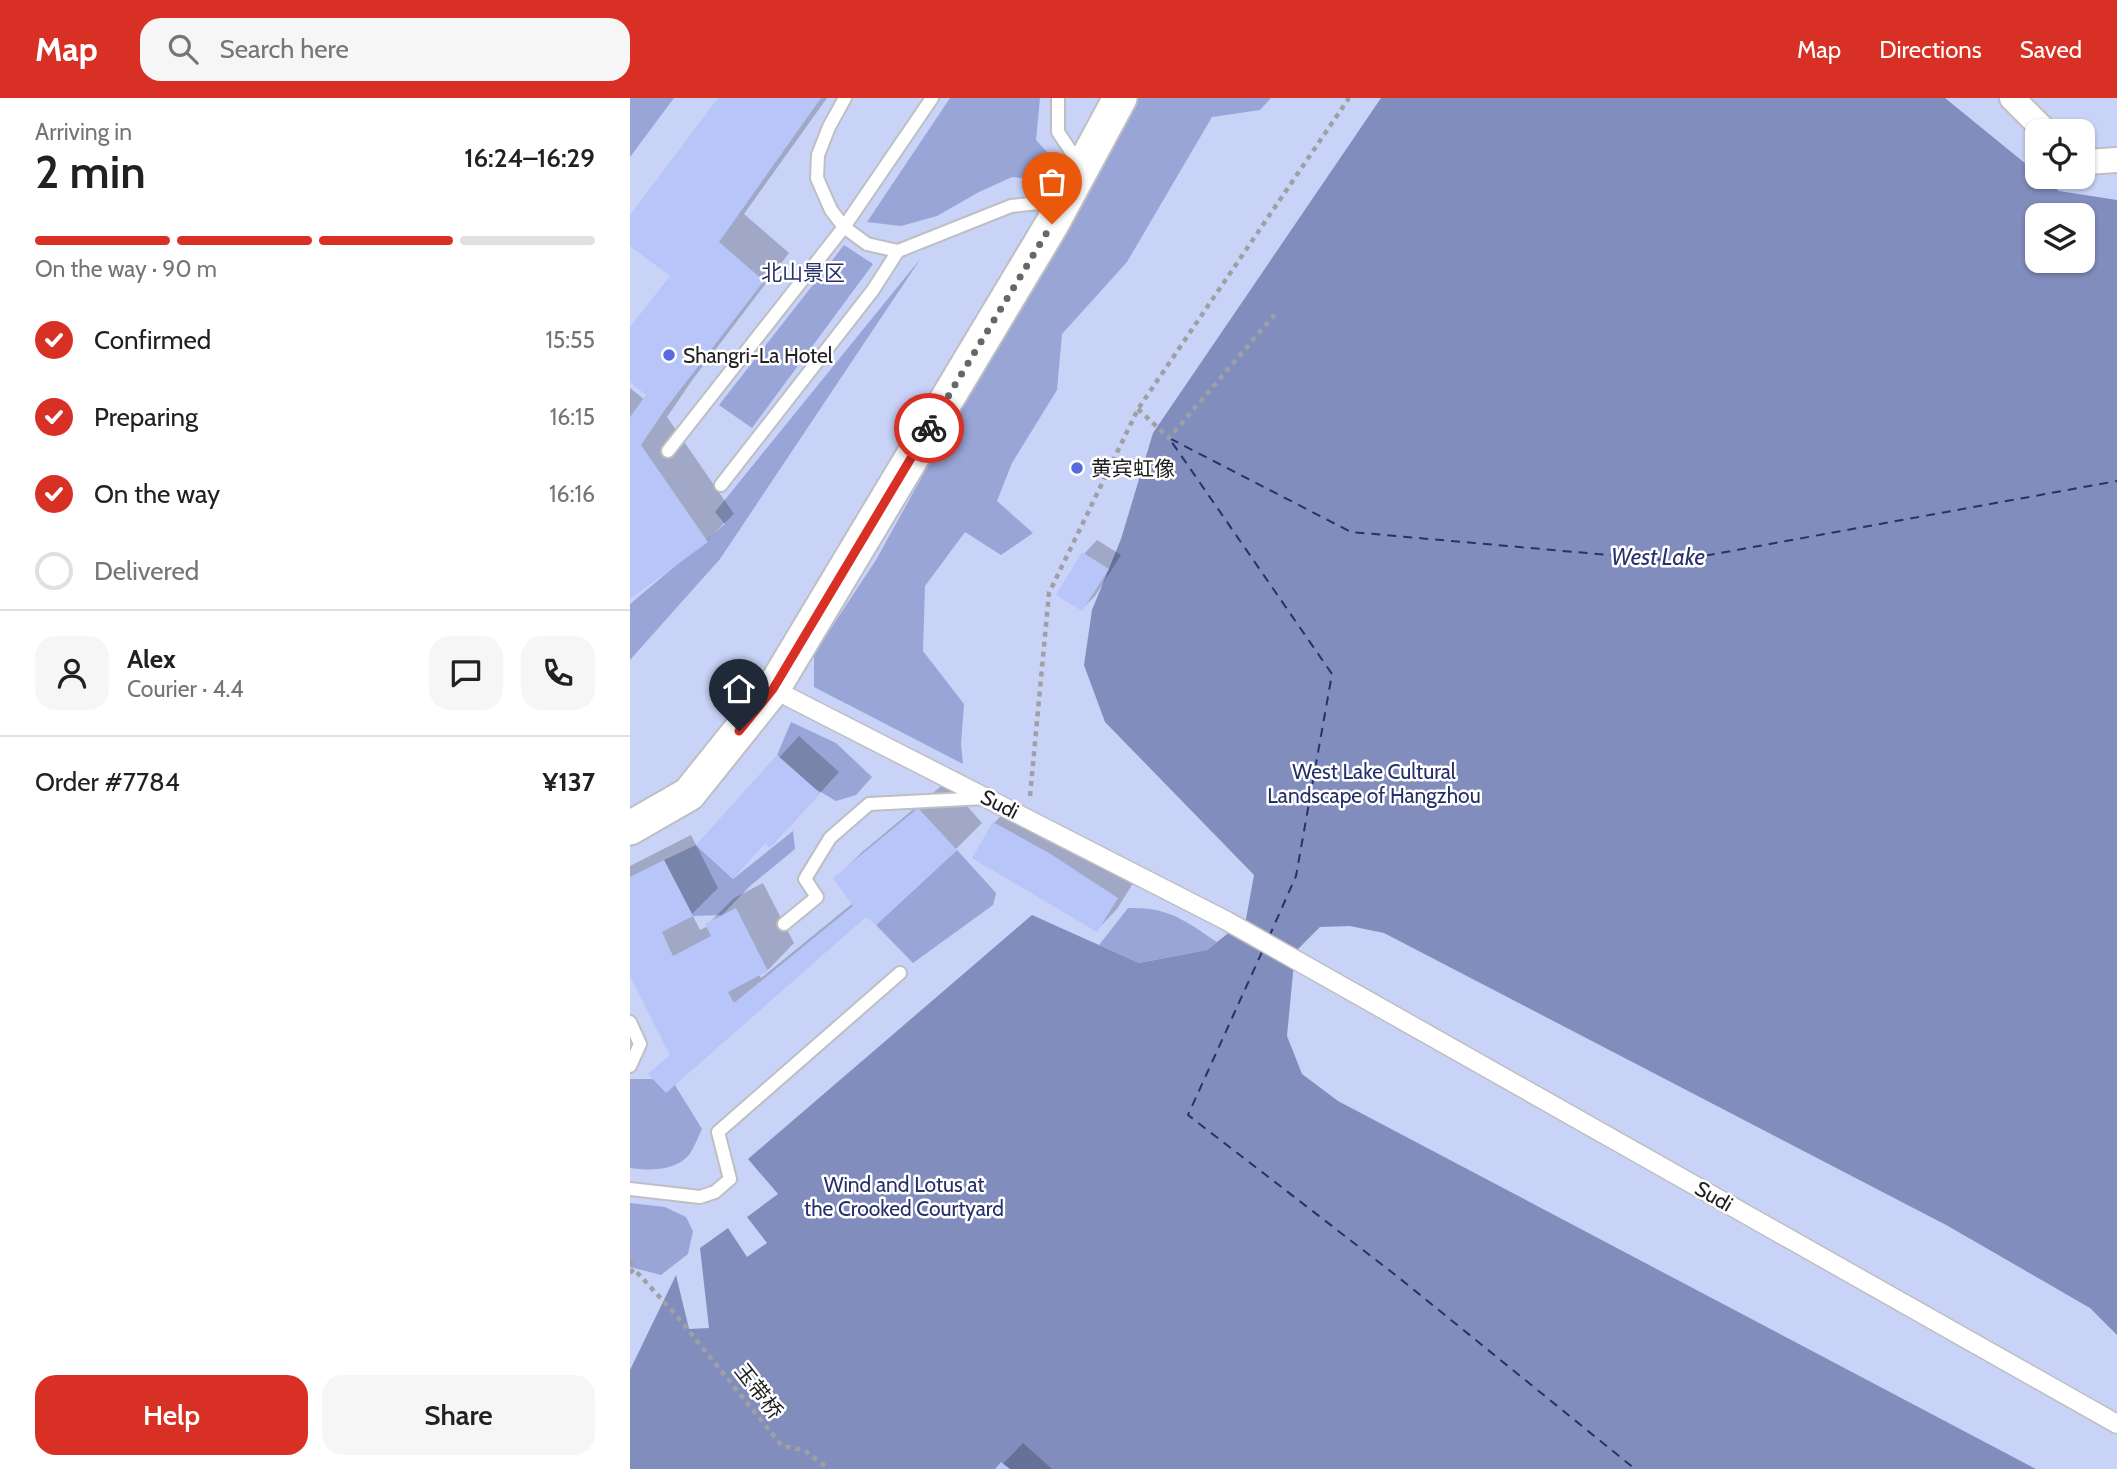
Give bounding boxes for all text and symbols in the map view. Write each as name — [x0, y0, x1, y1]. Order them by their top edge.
search box — [140, 18, 630, 81]
text: Map — [35, 29, 98, 69]
icon: search — [164, 30, 202, 68]
text: Search here — [220, 33, 349, 65]
text: Map — [1797, 35, 1841, 64]
text: Directions — [1879, 35, 1982, 64]
text: Saved — [2020, 35, 2082, 64]
text: Arriving in — [35, 118, 132, 146]
map controls — [2025, 119, 2095, 273]
button: locate — [2025, 119, 2095, 189]
text: 16:24–16:29 — [464, 142, 595, 174]
text: 2 min — [35, 144, 146, 200]
pin — [1022, 152, 1082, 224]
icon: bag — [1033, 163, 1071, 201]
button: layers — [2025, 203, 2095, 273]
text: On the way · 90 m — [35, 255, 217, 283]
park label: 北山景区 — [761, 260, 845, 285]
icon: check — [35, 321, 73, 359]
text: Confirmed — [94, 324, 211, 356]
text: 15:55 — [545, 326, 595, 354]
place label: Shangri-La Hotel — [683, 343, 833, 368]
marker: Shangri-La Hotel — [661, 347, 677, 363]
courier — [894, 393, 964, 463]
icon: check — [35, 398, 73, 436]
text: Preparing — [94, 401, 198, 433]
text: 16:15 — [550, 403, 595, 431]
icon: bike — [910, 409, 948, 447]
place label: 黄宾虹像 — [1091, 456, 1175, 481]
marker: 黄宾虹像 — [1069, 460, 1085, 476]
icon: check — [35, 475, 73, 513]
text: On the way — [94, 478, 220, 510]
text: 16:16 — [549, 480, 595, 508]
water label: West Lake — [1611, 543, 1705, 571]
text: Delivered — [94, 555, 199, 587]
button: person — [35, 636, 109, 710]
button: chat — [429, 636, 503, 710]
button: phone — [521, 636, 595, 710]
text: Alex — [127, 643, 176, 675]
pin — [709, 659, 769, 731]
icon: home — [720, 670, 758, 708]
text: Courier · 4.4 — [127, 675, 244, 703]
park label: West Lake Cultural Landscape of Hangzhou — [1267, 759, 1481, 808]
text: Order #7784 — [35, 766, 180, 798]
text: ¥137 — [542, 766, 595, 798]
street label: Sudi — [977, 784, 1023, 824]
park label: Wind and Lotus at the Crooked Courtyard — [804, 1172, 1004, 1221]
street label: Sudi — [1691, 1175, 1737, 1217]
street label: 玉带桥 — [730, 1358, 788, 1424]
button: Help — [35, 1375, 308, 1455]
button: Share — [322, 1375, 595, 1455]

